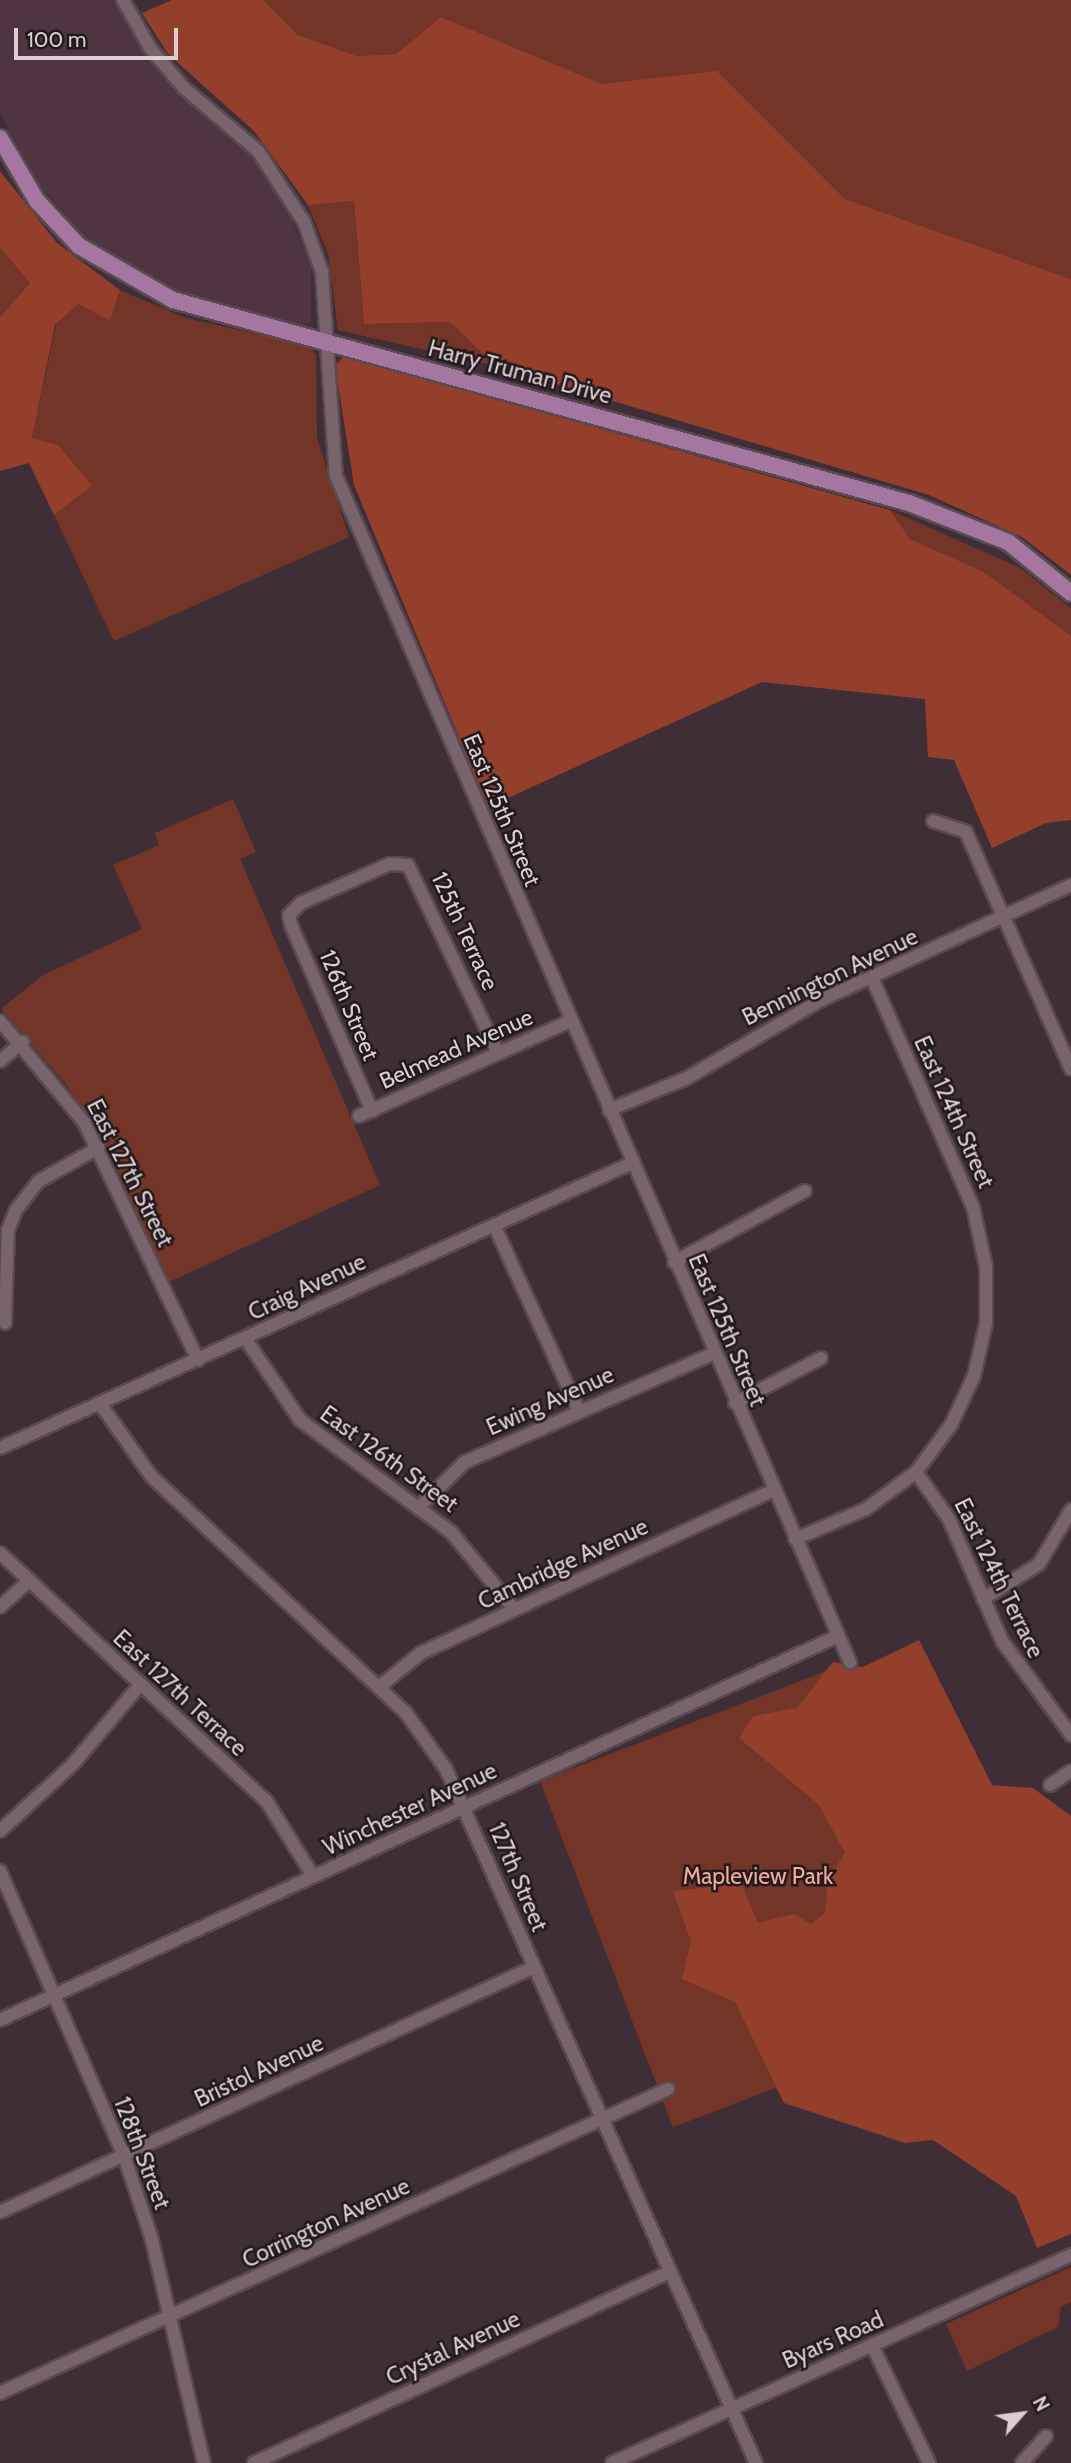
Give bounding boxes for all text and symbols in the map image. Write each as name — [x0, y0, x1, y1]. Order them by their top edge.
scale bar — [18, 14, 182, 58]
text: 100 m — [27, 27, 86, 52]
street label: Harry Truman Drive — [425, 334, 615, 410]
street label: East 125th Street — [458, 730, 546, 890]
street label: 125th Terrace — [426, 868, 504, 994]
street label: Bennington Avenue — [738, 923, 922, 1031]
street label: 126th Street — [313, 946, 385, 1064]
street label: Belmead Avenue — [375, 1003, 537, 1095]
street label: East 124th Street — [908, 1032, 1000, 1192]
street label: East 127th Street — [81, 1095, 179, 1251]
street label: Craig Avenue — [244, 1248, 370, 1326]
street label: East 125th Street — [683, 1250, 771, 1410]
street label: Ewing Avenue — [482, 1361, 618, 1441]
street label: East 126th Street — [315, 1400, 463, 1518]
street label: East 124th Terrace — [948, 1494, 1050, 1662]
street label: Cambridge Avenue — [474, 1513, 652, 1615]
street label: East 127th Terrace — [108, 1624, 252, 1762]
street label: Winchester Avenue — [319, 1757, 501, 1861]
street label: 127th Street — [483, 1818, 553, 1936]
park label: Mapleview Park — [683, 1862, 833, 1890]
street label: Bristol Avenue — [190, 2029, 328, 2113]
street label: 128th Street — [108, 2093, 176, 2213]
street label: Corrington Avenue — [238, 2172, 414, 2274]
street label: Crystal Avenue — [382, 2305, 524, 2391]
street label: Byars Road — [778, 2306, 888, 2374]
north arrow — [987, 2379, 1057, 2449]
text: N — [1028, 2393, 1054, 2415]

